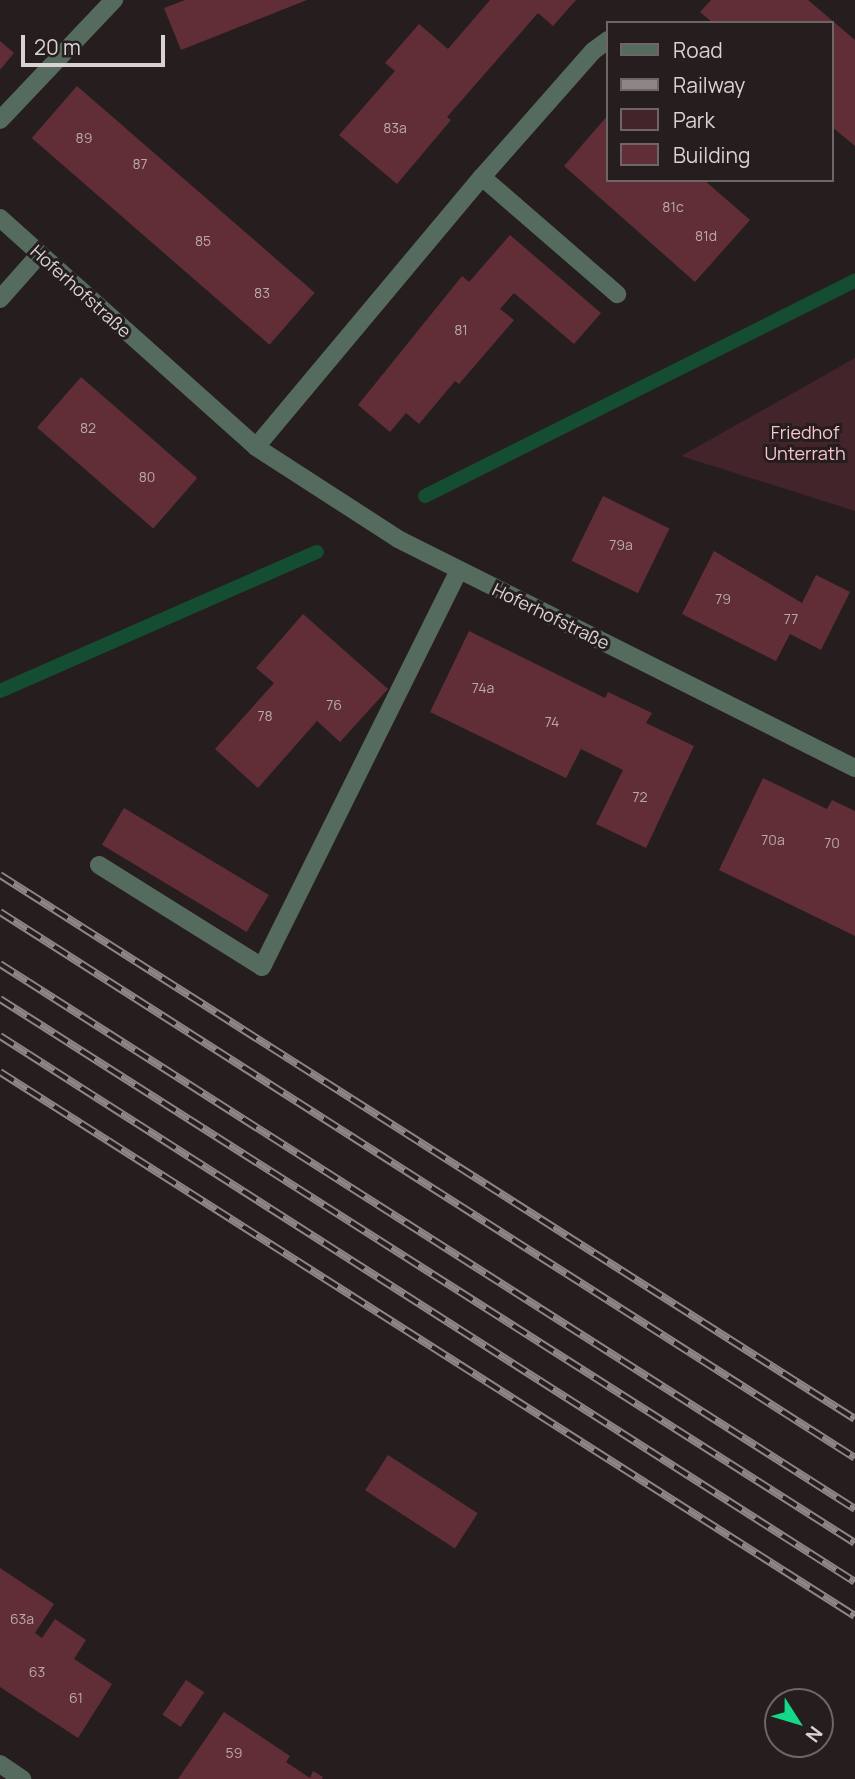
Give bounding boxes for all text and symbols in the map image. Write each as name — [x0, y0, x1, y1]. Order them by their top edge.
scale bar — [24, 21, 168, 65]
legend — [606, 21, 834, 182]
text: 20 m — [34, 33, 81, 61]
text: Road — [673, 36, 723, 64]
text: Railway — [673, 71, 745, 99]
text: Park — [673, 106, 715, 134]
house number: 83a — [383, 120, 407, 136]
house number: 89 — [76, 130, 92, 146]
text: Building — [673, 141, 750, 169]
house number: 87 — [132, 156, 148, 172]
house number: 81c — [662, 199, 684, 215]
house number: 81d — [695, 228, 717, 244]
house number: 85 — [195, 233, 211, 249]
street label: Hoferhofstraße — [26, 240, 136, 342]
house number: 83 — [254, 285, 270, 301]
house number: 81 — [454, 322, 468, 338]
house number: 82 — [80, 420, 96, 436]
park label: Friedhof Unterrath — [764, 422, 846, 464]
house number: 80 — [139, 469, 155, 485]
house number: 79a — [609, 537, 633, 553]
street label: Hoferhofstraße — [489, 578, 613, 654]
house number: 79 — [715, 591, 731, 607]
house number: 77 — [784, 611, 798, 627]
house number: 74a — [472, 680, 494, 696]
house number: 76 — [326, 697, 342, 713]
house number: 78 — [257, 708, 273, 724]
house number: 74 — [545, 714, 559, 730]
house number: 72 — [632, 789, 648, 805]
house number: 70a — [761, 832, 785, 848]
house number: 70 — [824, 835, 840, 851]
house number: 63a — [10, 1611, 34, 1627]
house number: 63 — [29, 1664, 45, 1680]
north arrow — [764, 1688, 834, 1758]
house number: 61 — [69, 1690, 83, 1706]
text: N — [800, 1721, 829, 1748]
house number: 59 — [226, 1745, 242, 1761]

